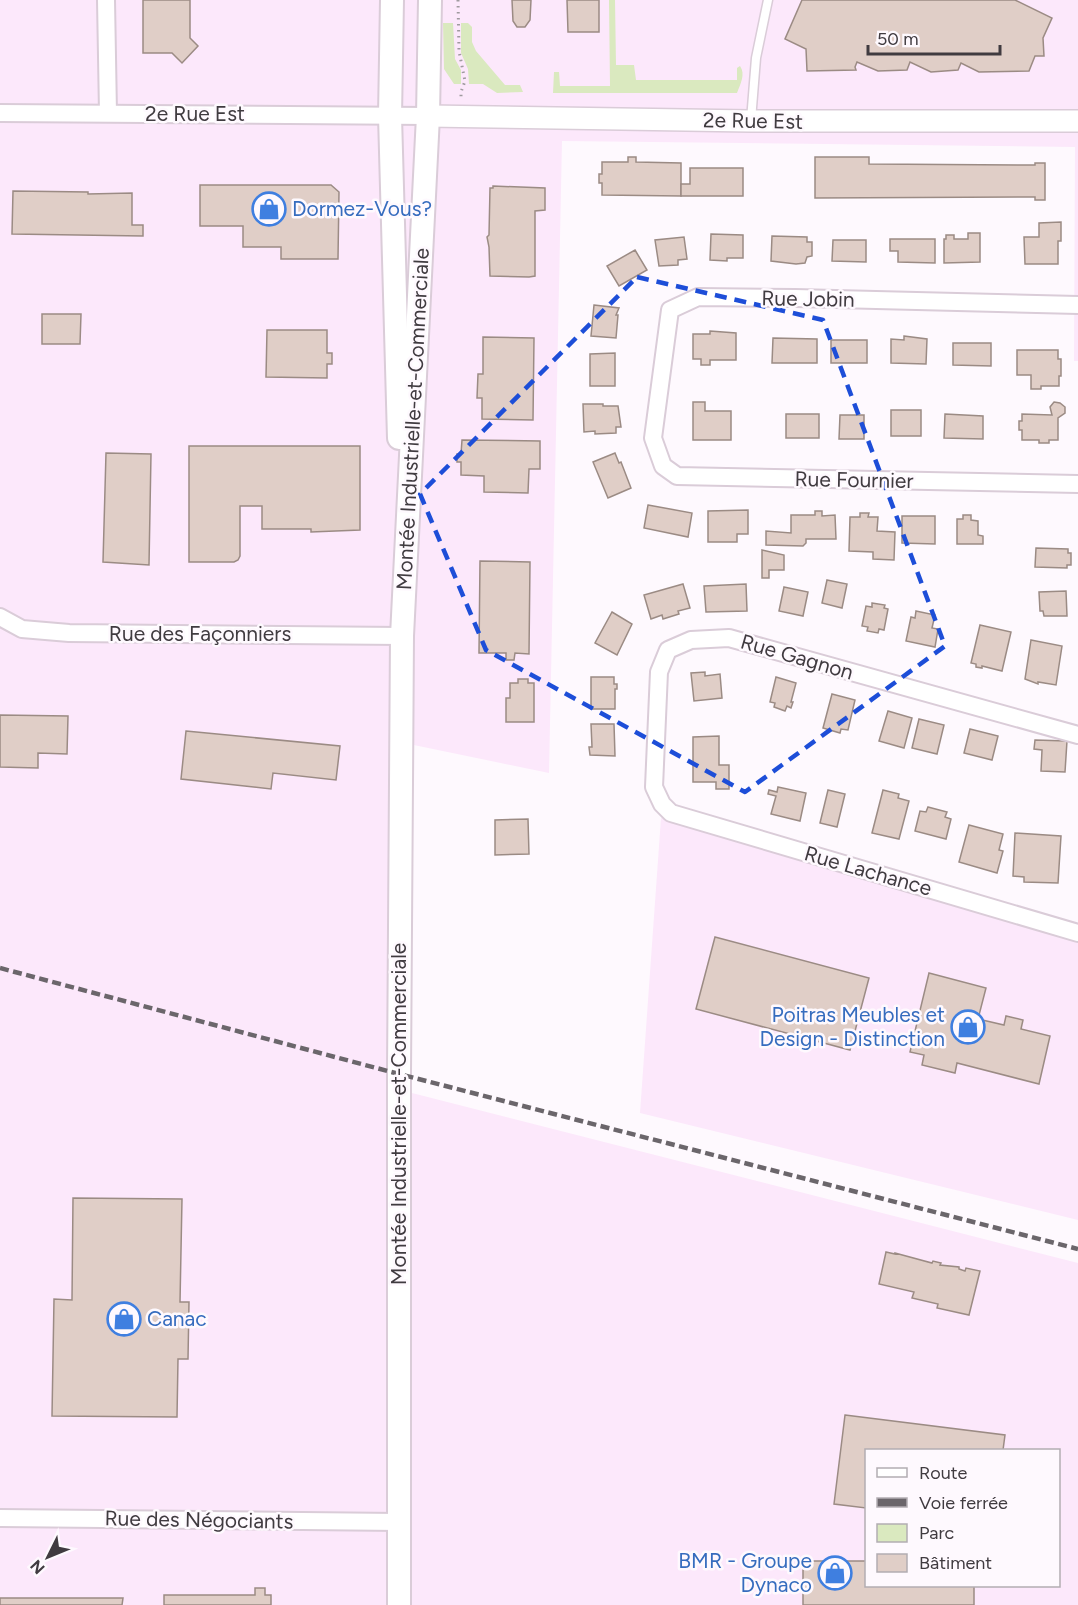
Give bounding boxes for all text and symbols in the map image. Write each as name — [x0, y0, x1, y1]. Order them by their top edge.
scale bar — [868, 18, 1000, 56]
text: 50 m — [877, 28, 919, 50]
street label: 2e Rue Est — [145, 101, 245, 126]
street label: 2e Rue Est — [703, 107, 803, 134]
shop icon: Dormez-Vous? — [251, 191, 287, 227]
place label: Dormez-Vous? — [292, 196, 432, 221]
street label: Montée Industrielle-et-Commerciale — [391, 247, 434, 591]
street label: Rue Jobin — [761, 285, 855, 312]
street label: Rue Fournier — [794, 466, 914, 493]
street label: Rue des Façonniers — [109, 621, 291, 646]
street label: Rue Gagnon — [738, 628, 856, 685]
street label: Rue Lachance — [801, 840, 935, 901]
street label: Montée Industrielle-et-Commerciale — [386, 943, 411, 1285]
place label: Poitras Meubles et Design - Distinction — [760, 1002, 945, 1051]
shop icon: Poitras Meubles et Design - Distinction — [950, 1009, 986, 1045]
shop icon: Canac — [106, 1301, 142, 1337]
place label: Canac — [147, 1306, 207, 1331]
legend — [865, 1449, 1060, 1587]
text: Route — [919, 1462, 968, 1484]
text: Voie ferrée — [919, 1492, 1008, 1514]
street label: Rue des Négociants — [104, 1505, 294, 1534]
text: Parc — [919, 1522, 955, 1544]
north arrow — [18, 1527, 78, 1587]
place label: BMR - Groupe Dynaco — [678, 1548, 812, 1597]
text: Bâtiment — [919, 1552, 992, 1574]
shop icon: BMR - Groupe Dynaco — [817, 1555, 853, 1591]
text: N — [26, 1556, 49, 1578]

